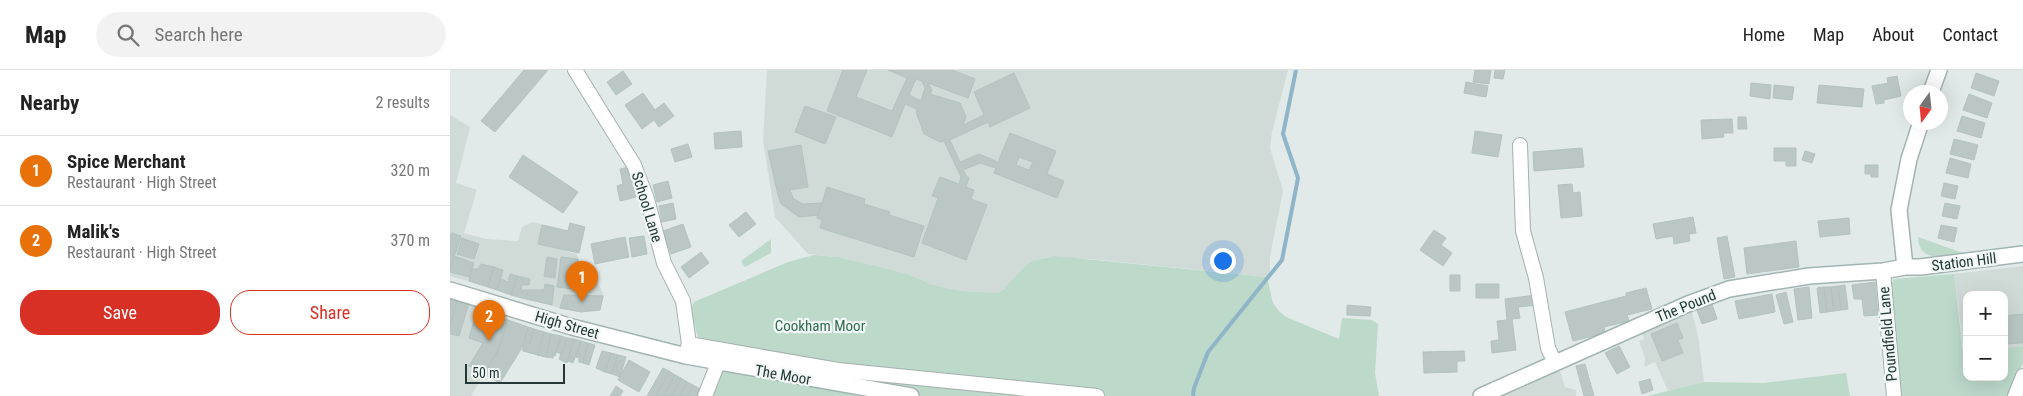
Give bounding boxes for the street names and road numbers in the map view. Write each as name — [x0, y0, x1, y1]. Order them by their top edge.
street label: School Lane — [628, 170, 666, 244]
street label: Station Hill — [1931, 249, 1997, 275]
street label: The Pound — [1653, 286, 1719, 326]
street label: Poundfield Lane — [1875, 286, 1901, 382]
street label: High Street — [533, 307, 601, 343]
street label: The Moor — [754, 361, 813, 389]

